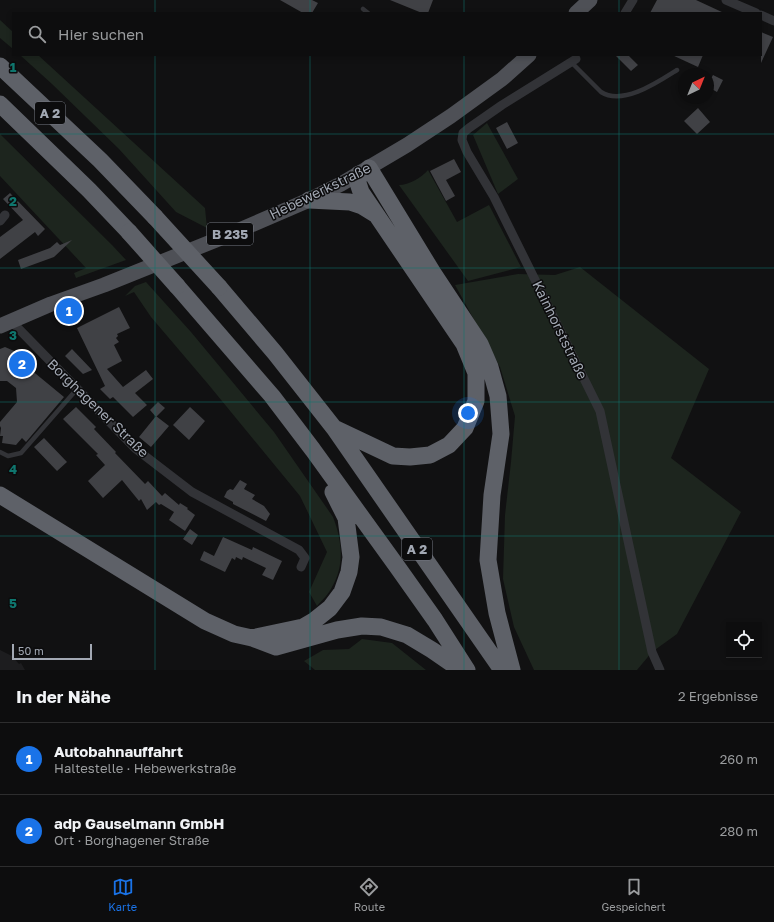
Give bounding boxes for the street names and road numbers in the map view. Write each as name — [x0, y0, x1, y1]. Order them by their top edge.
road number: A 2 — [35, 102, 65, 124]
street label: Hebewerkstraße — [266, 159, 373, 222]
road number: B 235 — [207, 223, 253, 245]
street label: Kainhorststraße — [529, 278, 592, 382]
street label: Borghagener Straße — [44, 355, 153, 460]
road number: A 2 — [402, 538, 432, 560]

